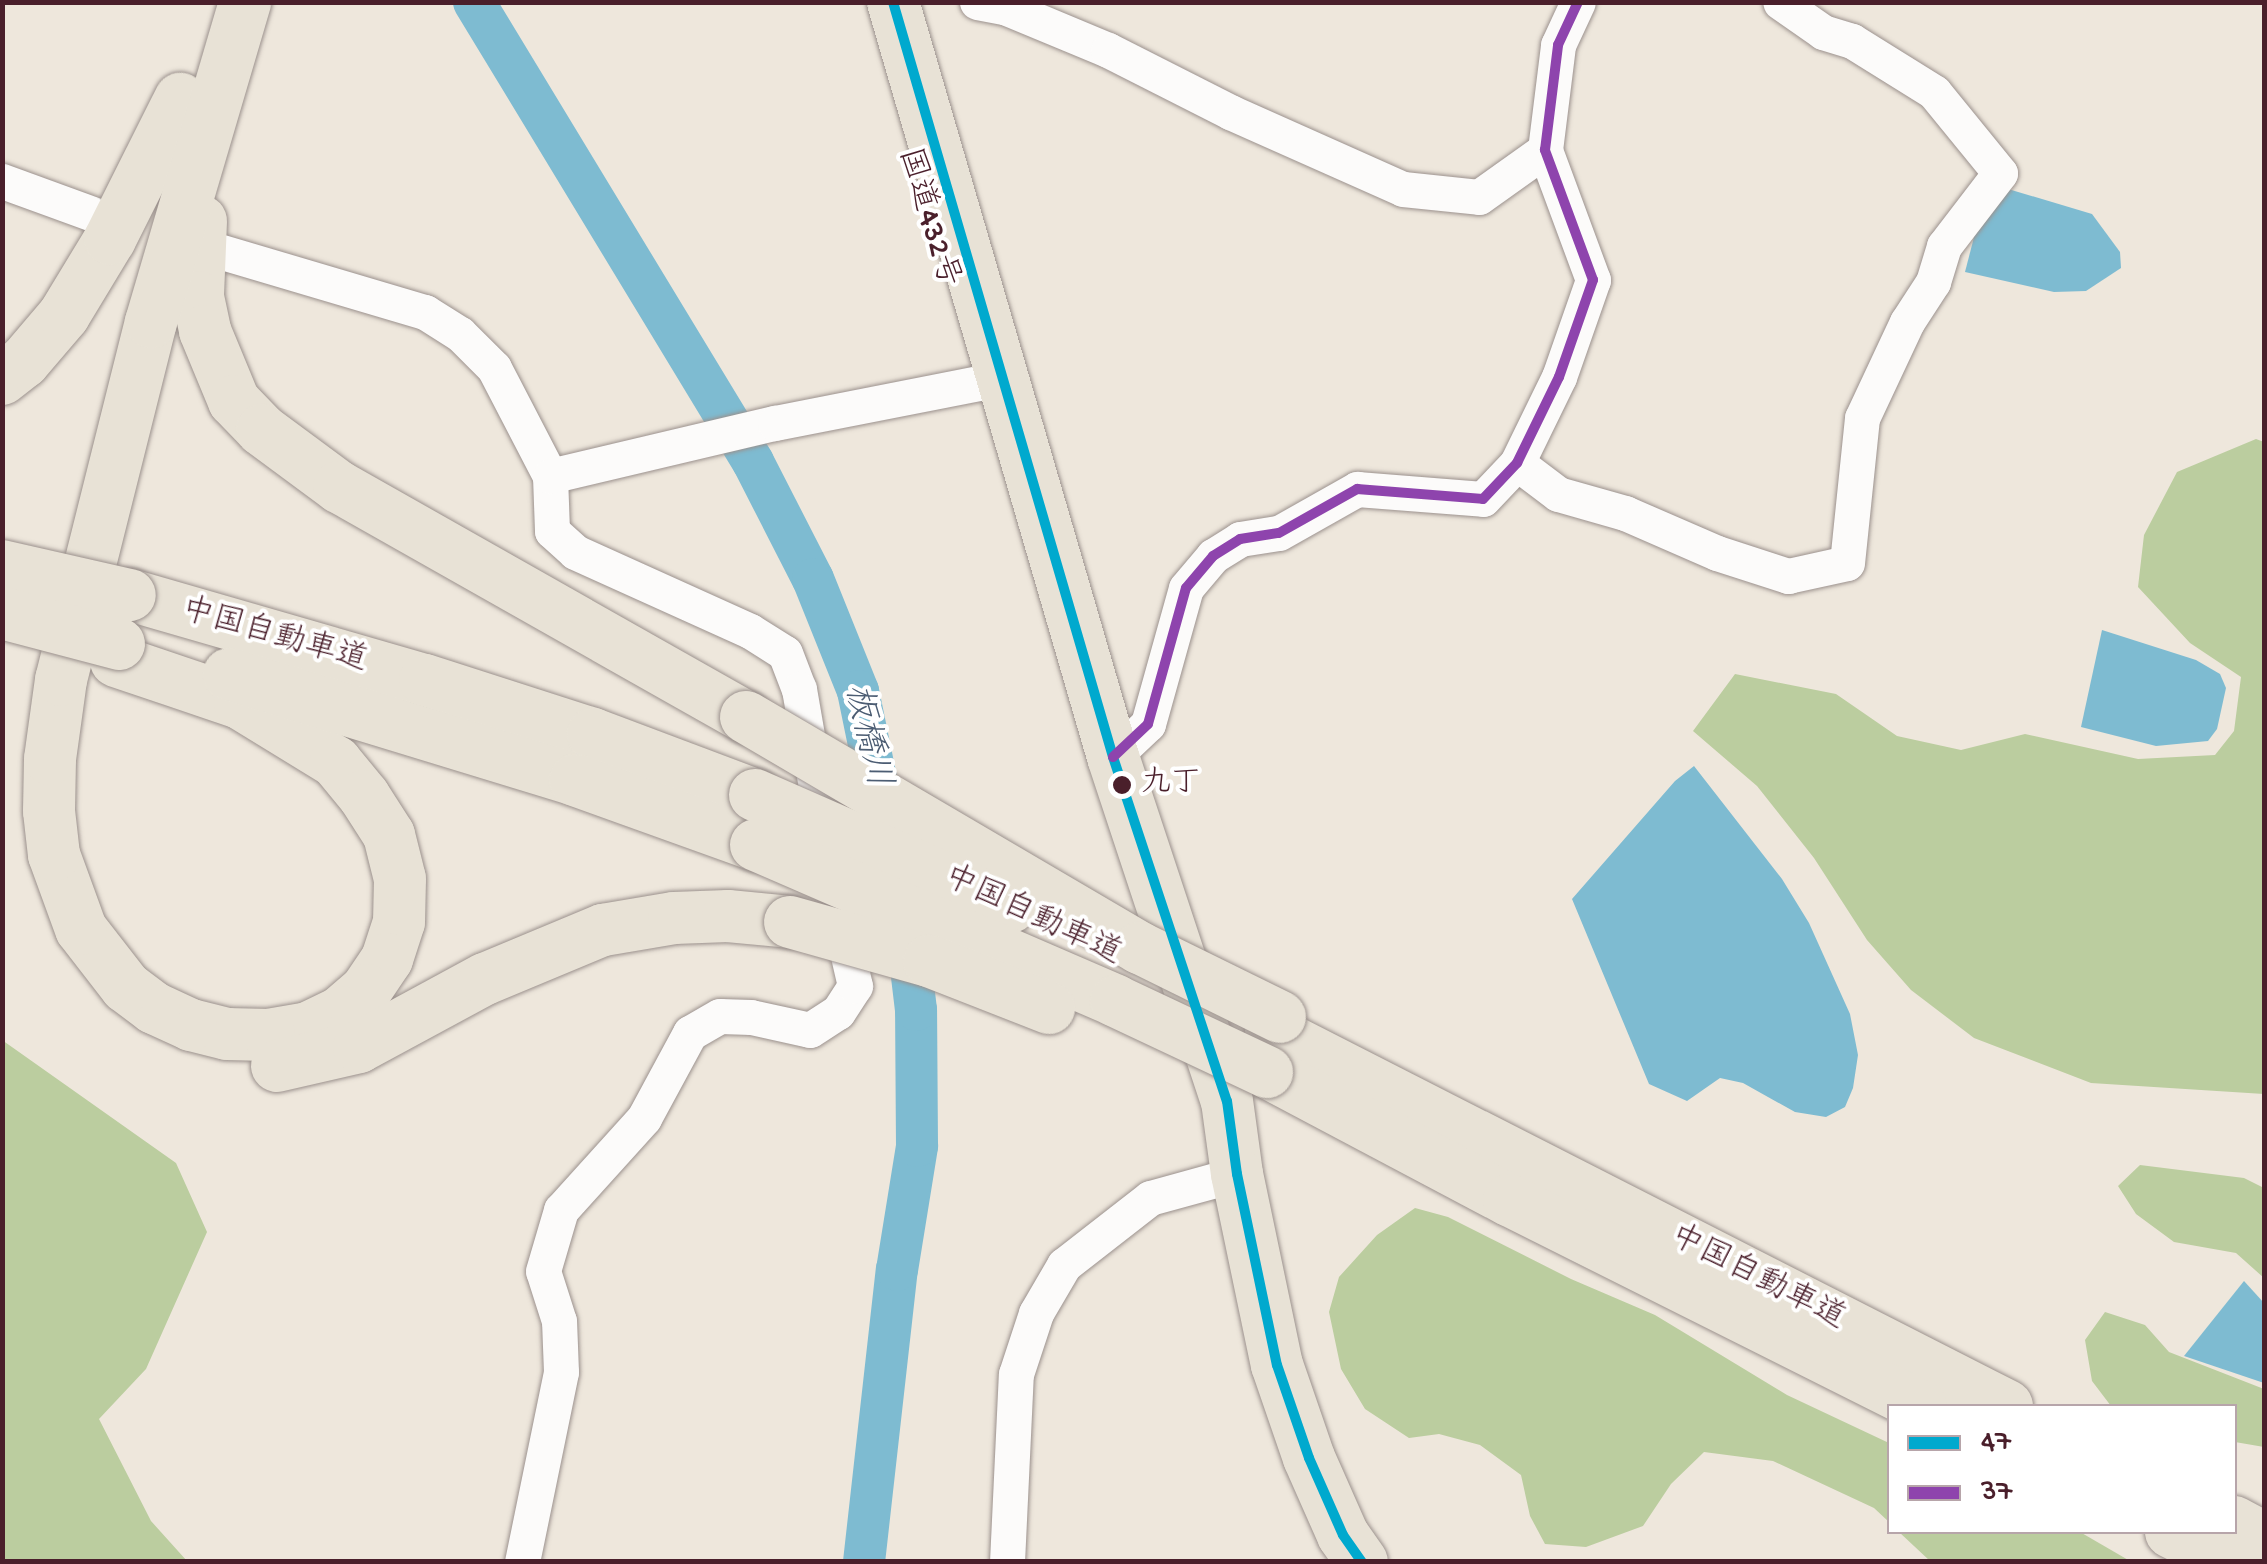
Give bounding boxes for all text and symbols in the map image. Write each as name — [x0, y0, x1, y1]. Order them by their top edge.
street label: 国道432号 — [888, 144, 966, 292]
street label: 中国自動車道 — [176, 592, 372, 682]
water label: 板橋川 — [833, 680, 897, 792]
place label: 九丁 — [1141, 767, 1201, 803]
marker: 九丁 — [1112, 775, 1132, 795]
street label: 中国自動車道 — [937, 859, 1127, 975]
street label: 中国自動車道 — [1663, 1218, 1851, 1340]
legend — [1887, 1404, 2237, 1534]
text: 47 — [1981, 1426, 2011, 1461]
text: 37 — [1981, 1476, 2012, 1511]

